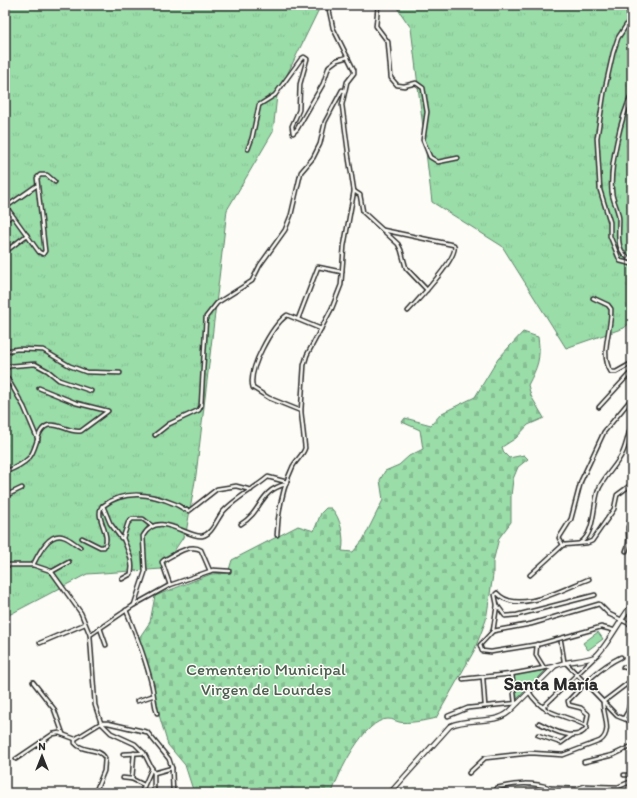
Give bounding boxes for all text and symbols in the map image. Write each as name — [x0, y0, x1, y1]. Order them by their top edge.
park label: Cementerio Municipal Virgen de Lourdes — [186, 659, 346, 699]
district label: Santa María — [504, 673, 599, 695]
north arrow — [22, 736, 62, 776]
text: N — [38, 740, 46, 753]

